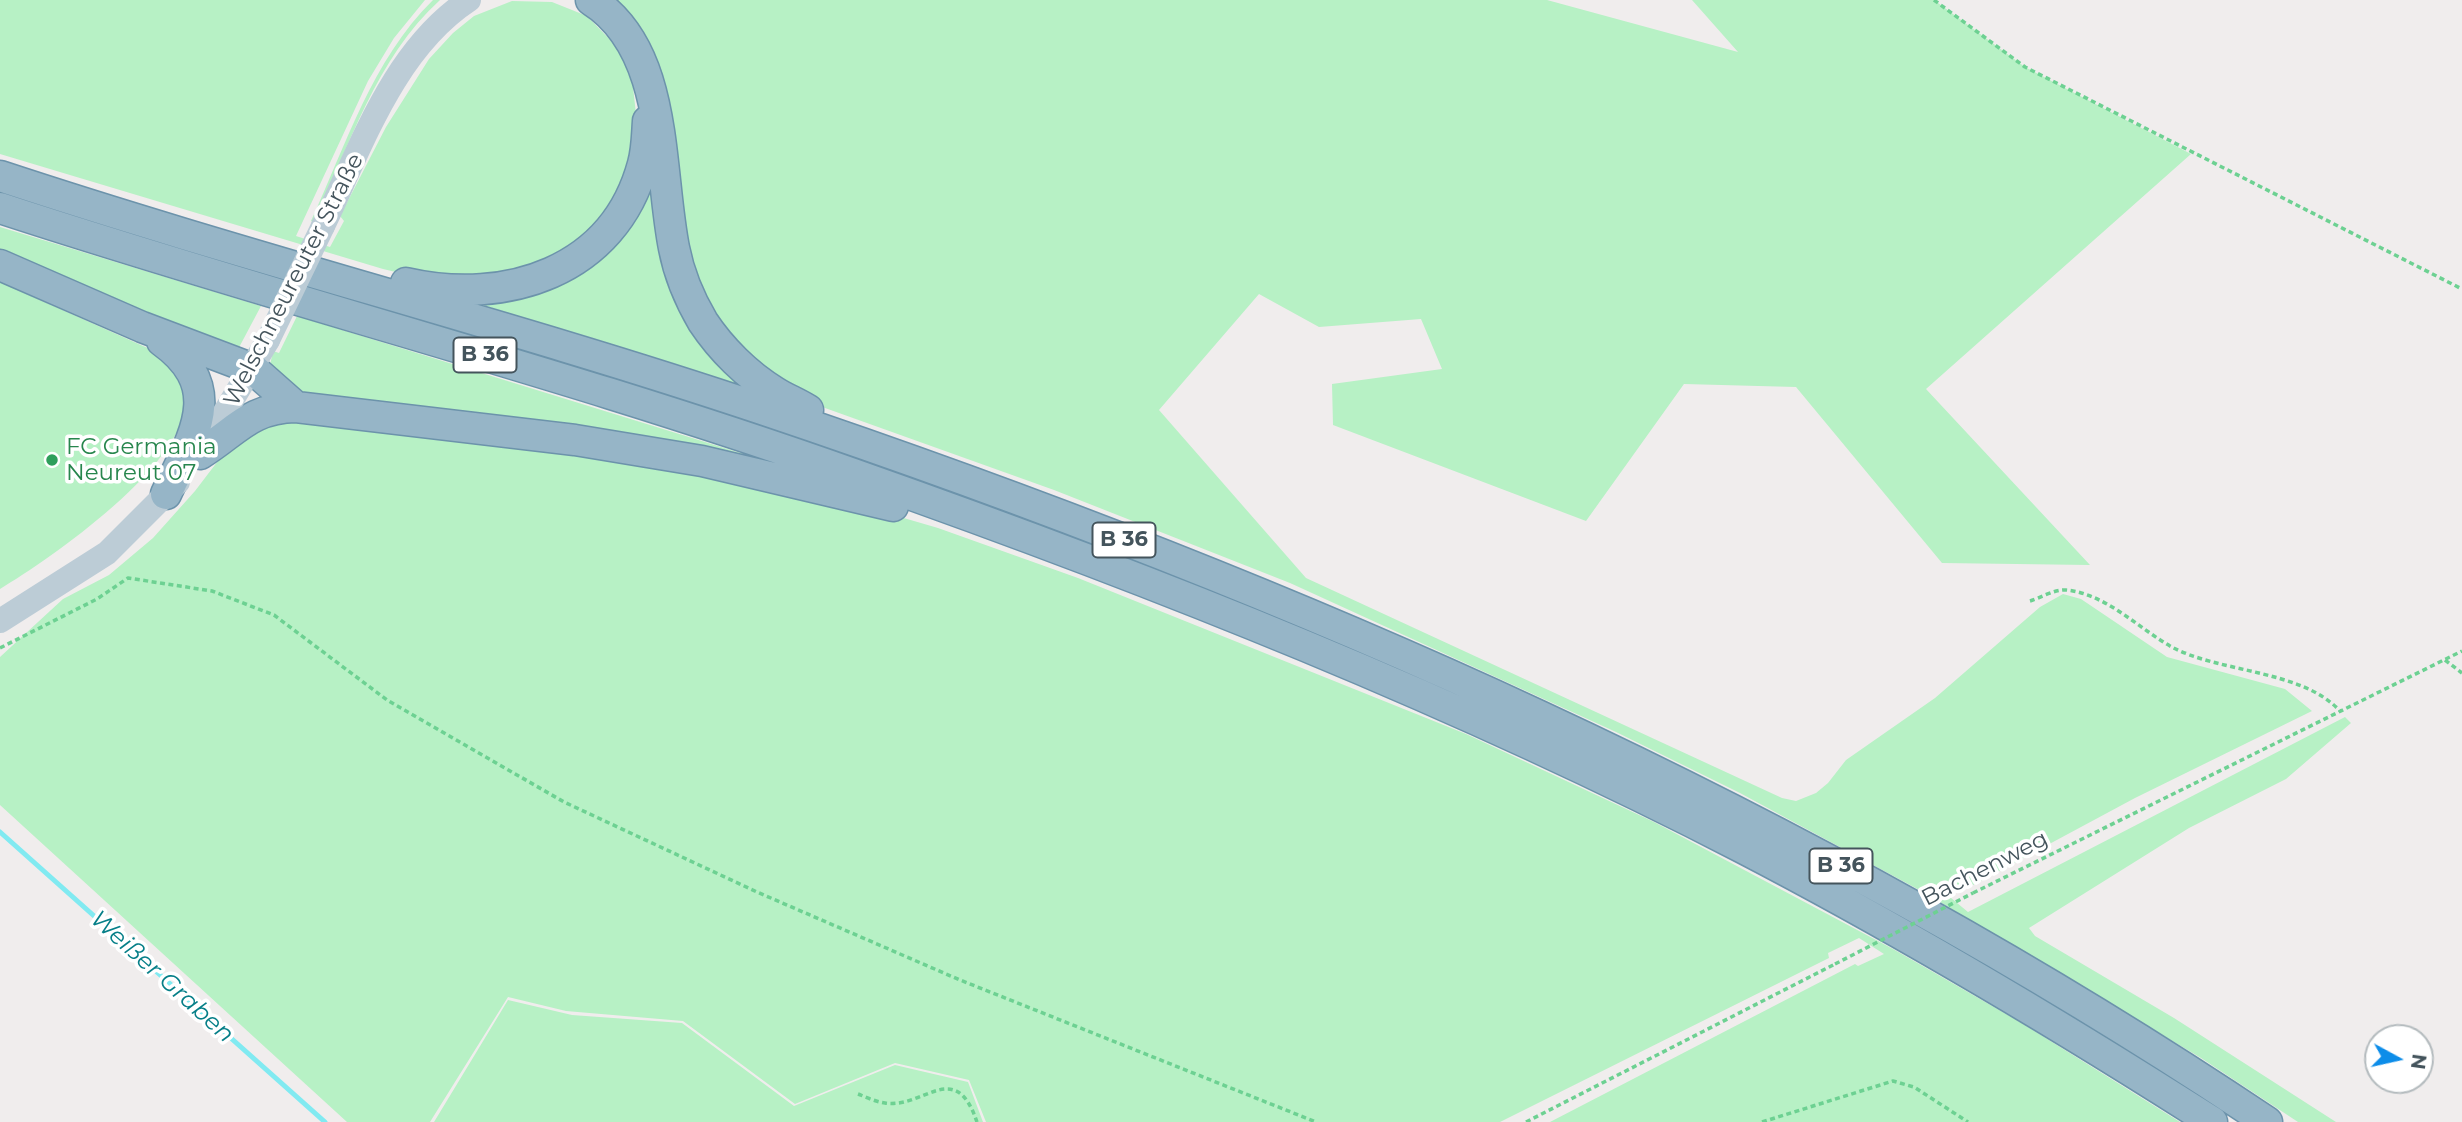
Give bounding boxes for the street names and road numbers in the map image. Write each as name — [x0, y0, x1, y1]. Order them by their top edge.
street label: Welschneureuter Straße — [218, 149, 370, 411]
road number: B 36 — [454, 338, 516, 372]
road number: B 36 — [1092, 522, 1156, 558]
street label: Bachenweg — [1917, 825, 2053, 913]
road number: B 36 — [1810, 848, 1872, 884]

